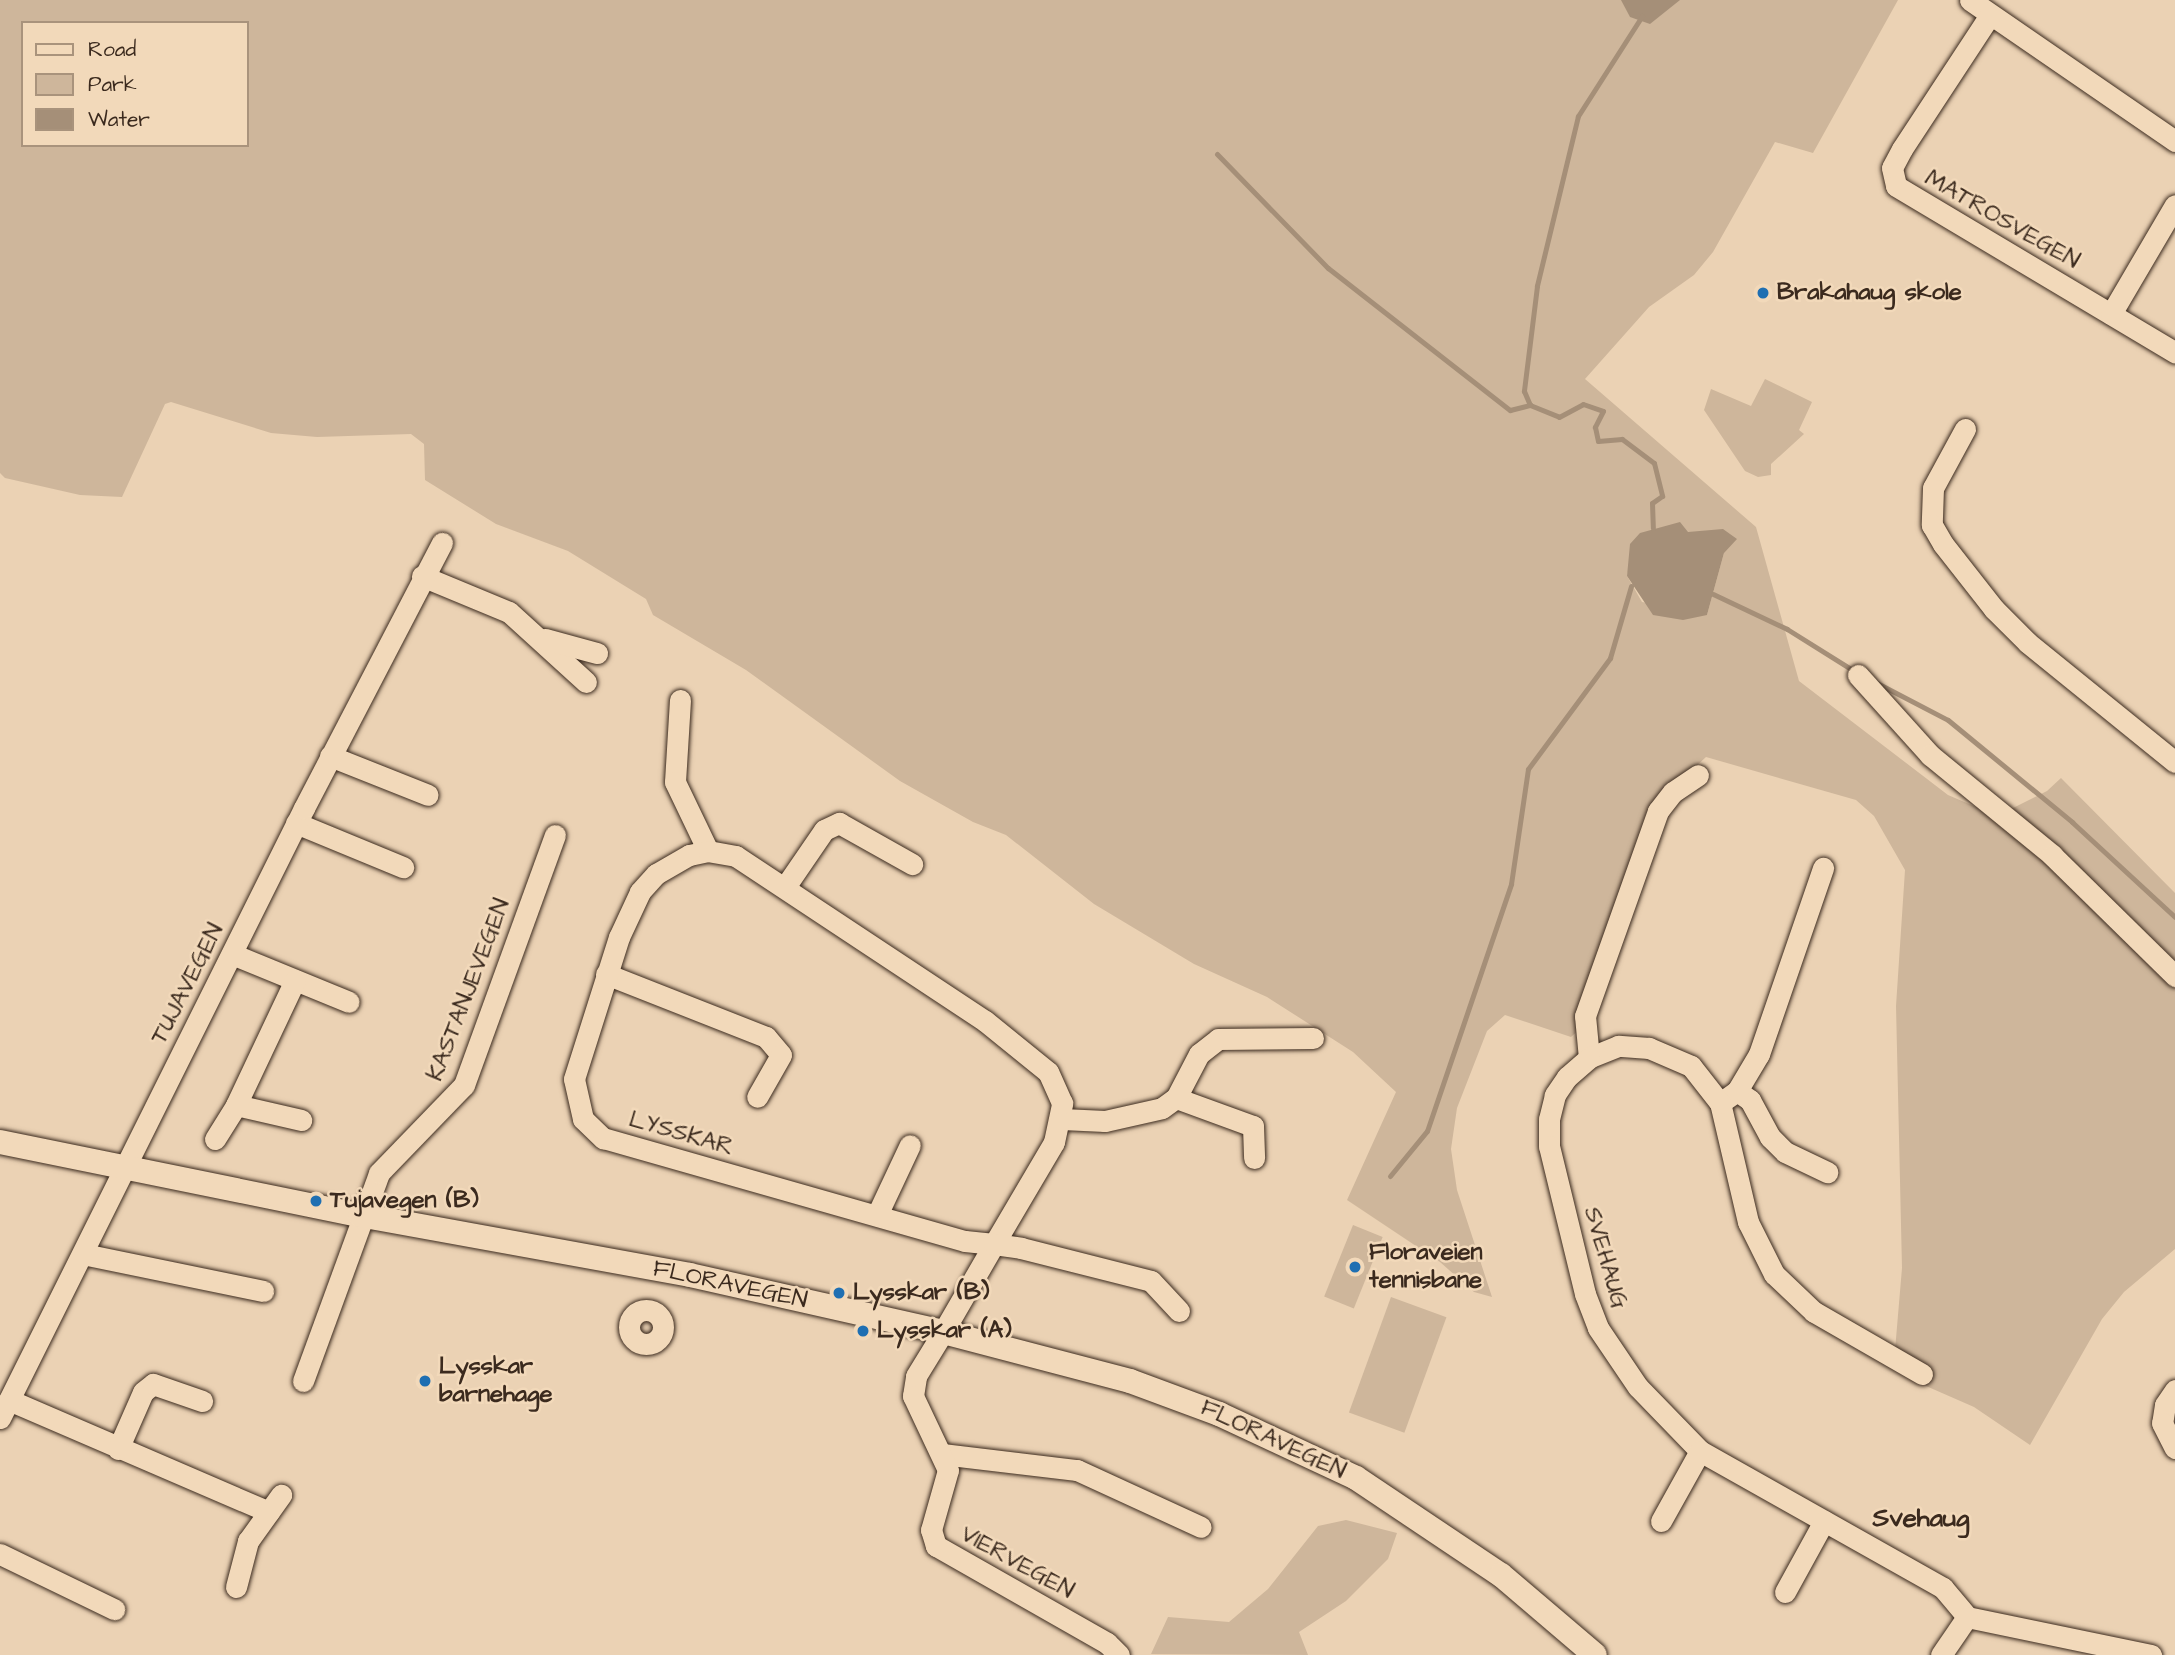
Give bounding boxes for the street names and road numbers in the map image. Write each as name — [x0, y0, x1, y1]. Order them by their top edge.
street label: MATROSVEGEN — [1919, 164, 2085, 276]
street label: KASTANJEVEGEN — [421, 895, 517, 1085]
street label: TUJAVEGEN — [145, 919, 231, 1049]
street label: LYSSKAR — [625, 1105, 737, 1163]
street label: SVEHAUG — [1577, 1204, 1633, 1312]
street label: FLORAVEGEN — [650, 1255, 810, 1315]
street label: FLORAVEGEN — [1196, 1394, 1350, 1486]
street label: VIERVEGEN — [955, 1520, 1079, 1606]

